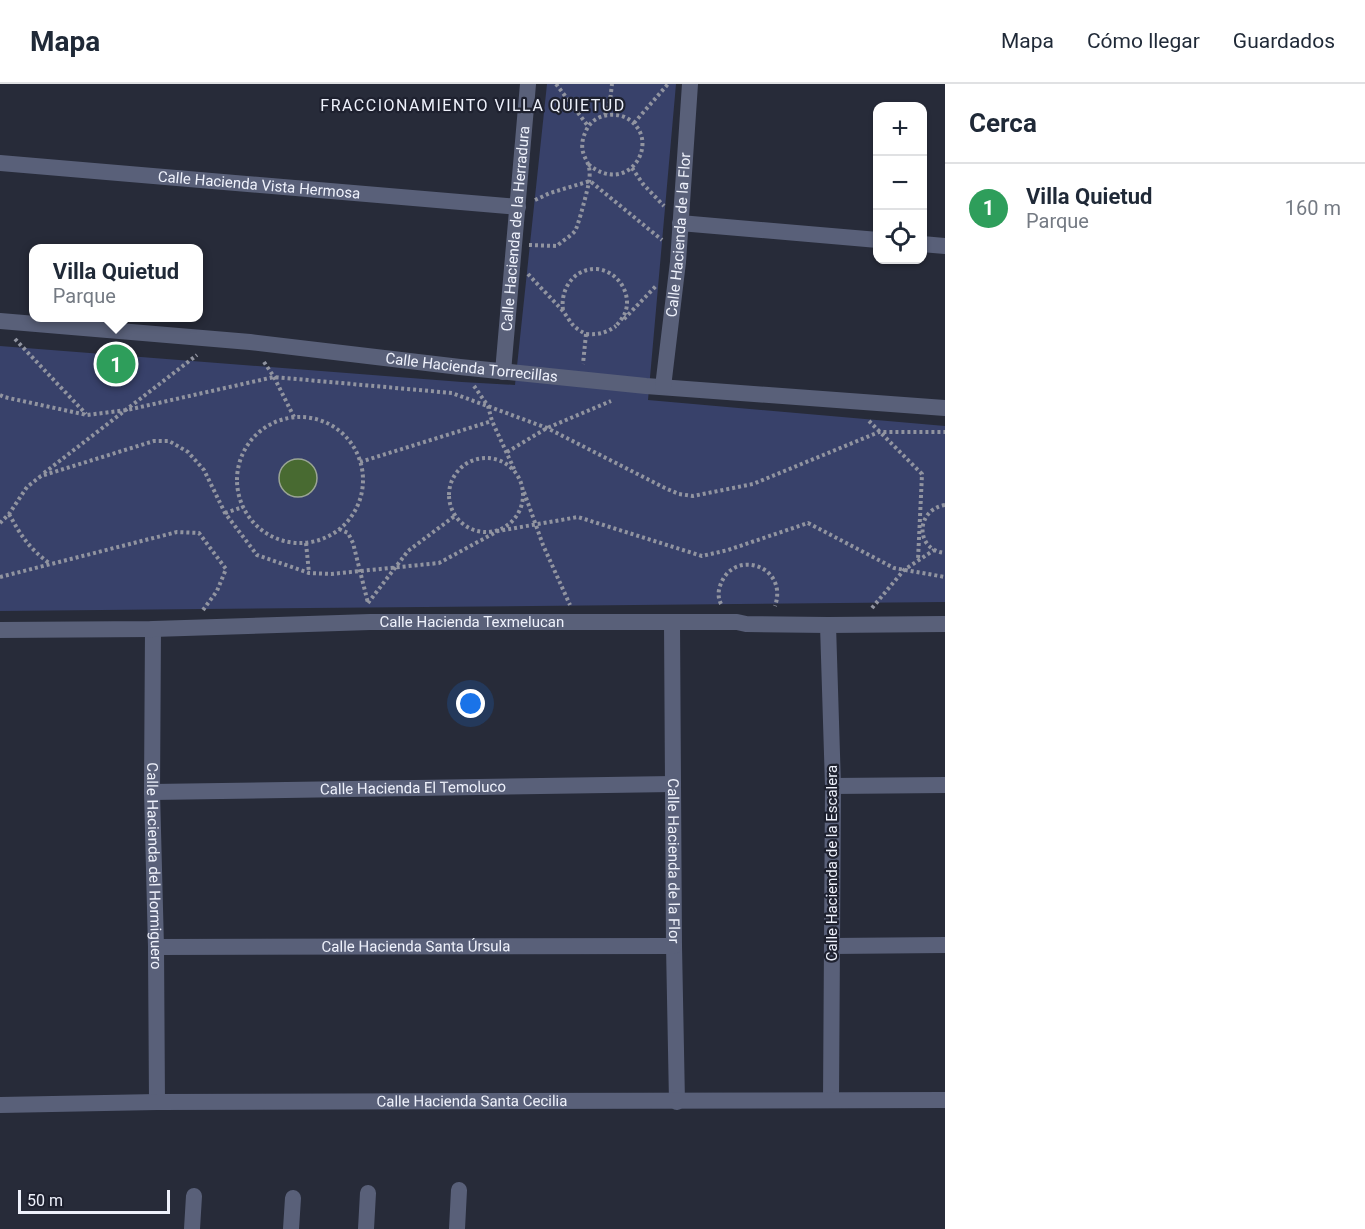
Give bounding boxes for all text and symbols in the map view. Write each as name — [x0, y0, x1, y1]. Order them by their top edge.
text: Mapa — [30, 25, 100, 58]
text: Mapa — [1001, 29, 1054, 53]
text: Cómo llegar — [1087, 29, 1200, 53]
text: Guardados — [1233, 29, 1335, 53]
district label: FRACCIONAMIENTO VILLA QUIETUD — [320, 96, 626, 115]
map controls — [873, 102, 927, 264]
button: + — [873, 102, 927, 156]
text: Cerca — [969, 108, 1037, 138]
street label: Calle Hacienda de la Herradura — [498, 125, 533, 332]
street label: Calle Hacienda de la Flor — [662, 152, 694, 318]
button: − — [873, 156, 927, 210]
street label: Calle Hacienda Vista Hermosa — [157, 167, 361, 203]
text: Villa Quietud — [1026, 184, 1152, 209]
text: 1 — [983, 196, 994, 220]
text: 160 m — [1285, 196, 1341, 220]
text: Parque — [1026, 209, 1089, 233]
button: locate — [873, 210, 927, 264]
popup — [29, 244, 203, 322]
text: Villa Quietud — [53, 259, 179, 284]
text: Parque — [53, 284, 116, 308]
pin: 1 — [96, 342, 136, 386]
street label: Calle Hacienda Torrecillas — [384, 349, 559, 386]
street label: Calle Hacienda Texmelucan — [380, 613, 564, 631]
your location — [456, 689, 485, 718]
street label: Calle Hacienda del Hormiguero — [143, 762, 165, 970]
street label: Calle Hacienda de la Escalera — [823, 765, 841, 961]
street label: Calle Hacienda El Temoluco — [320, 778, 506, 798]
street label: Calle Hacienda de la Flor — [664, 778, 683, 944]
street label: Calle Hacienda Santa Úrsula — [322, 937, 510, 956]
street label: Calle Hacienda Santa Cecilia — [376, 1092, 567, 1110]
scale bar — [18, 1187, 170, 1214]
text: 50 m — [27, 1191, 63, 1210]

